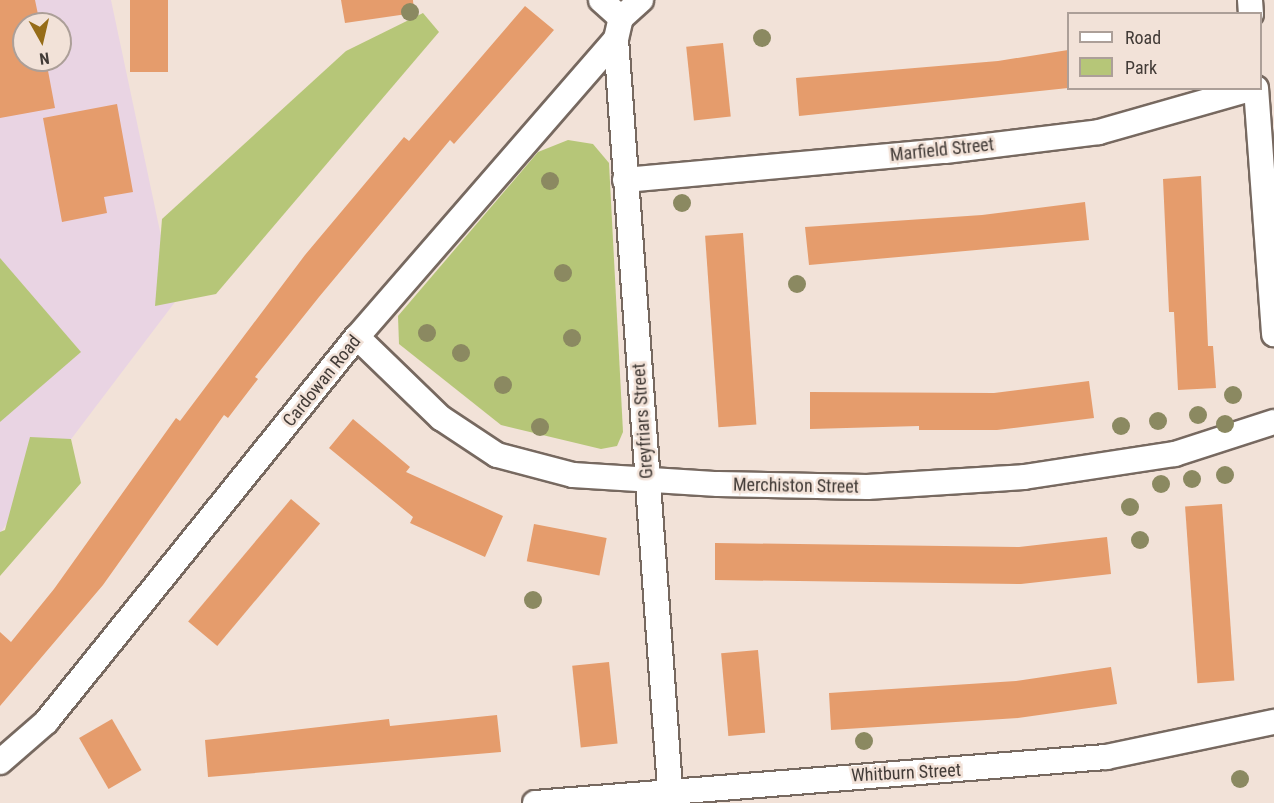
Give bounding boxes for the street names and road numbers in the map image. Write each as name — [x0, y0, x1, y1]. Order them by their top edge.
street label: Marfield Street — [889, 134, 995, 166]
street label: Cardowan Road — [279, 331, 365, 431]
street label: Greyfriars Street — [628, 362, 658, 480]
street label: Merchiston Street — [733, 474, 859, 498]
street label: Whitburn Street — [851, 759, 961, 787]

